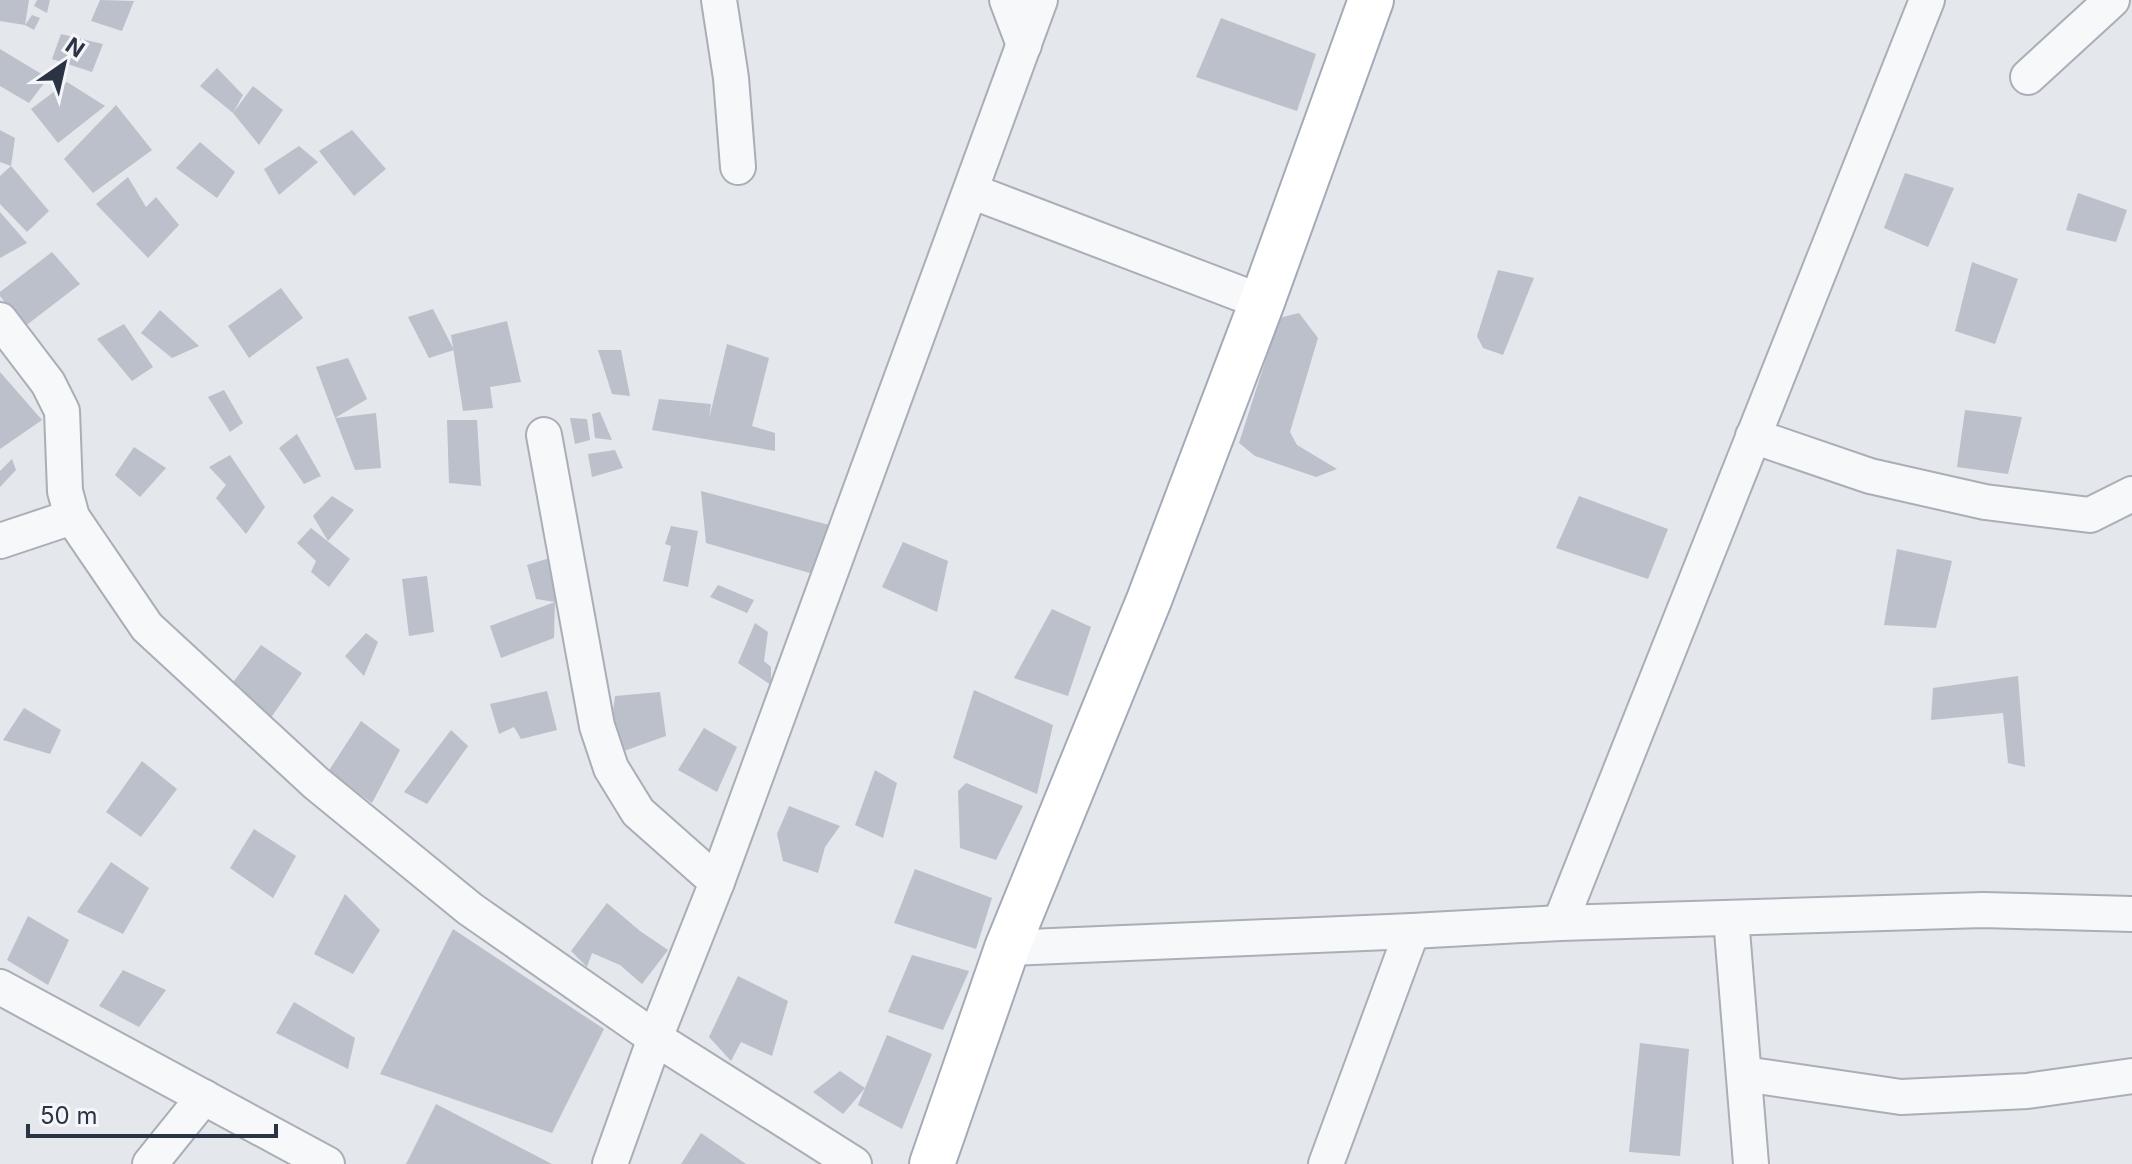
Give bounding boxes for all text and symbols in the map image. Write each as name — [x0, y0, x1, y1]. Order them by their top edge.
north arrow — [24, 24, 104, 104]
text: N — [61, 32, 89, 63]
scale bar — [28, 1088, 276, 1138]
text: 50 m — [40, 1101, 98, 1130]

